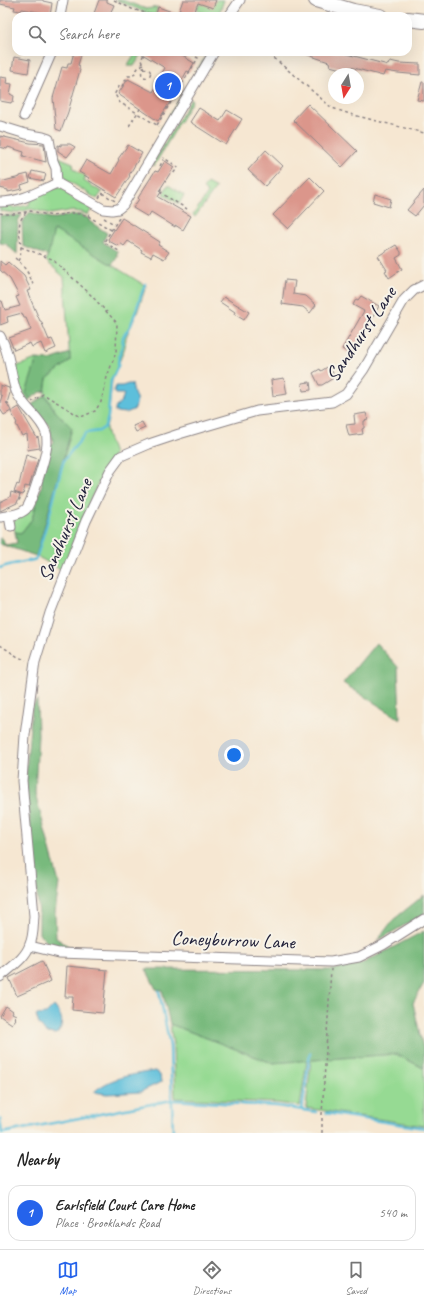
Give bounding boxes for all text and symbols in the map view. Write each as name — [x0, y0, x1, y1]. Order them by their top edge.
search box — [12, 12, 412, 56]
icon: search — [26, 23, 48, 45]
text: Search here — [58, 25, 119, 44]
north arrow — [328, 68, 364, 104]
pin: 1 — [155, 71, 181, 101]
street label: Sandhurst Lane — [320, 280, 403, 386]
street label: Sandhurst Lane — [32, 473, 98, 585]
your location — [224, 745, 244, 765]
street label: Coneyburrow Lane — [171, 925, 297, 955]
text: Nearby — [16, 1149, 59, 1170]
text: Earlsfield Court Care Home — [55, 1196, 195, 1215]
text: 1 — [27, 1205, 33, 1221]
text: 540 m — [379, 1205, 407, 1221]
text: Place · Brooklands Road — [55, 1215, 160, 1231]
tab: Map — [57, 1259, 79, 1297]
tab: Directions — [193, 1259, 231, 1297]
tab: Saved — [345, 1259, 367, 1297]

